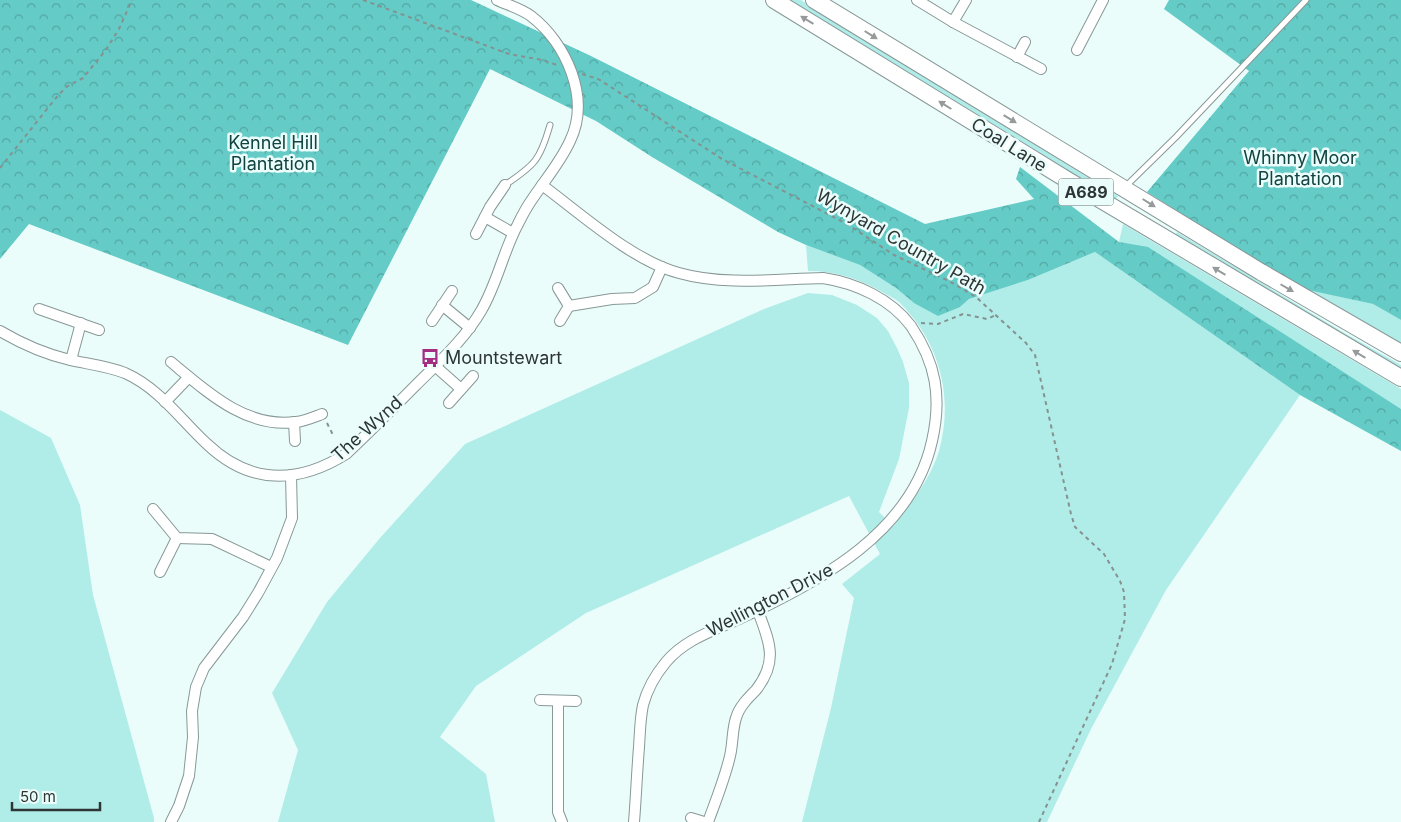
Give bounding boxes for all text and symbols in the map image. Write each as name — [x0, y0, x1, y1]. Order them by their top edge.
one-way arrow — [800, 16, 813, 25]
one-way arrow — [864, 30, 877, 39]
one-way arrow — [939, 101, 952, 110]
street label: Coal Lane — [968, 113, 1051, 176]
one-way arrow — [1003, 115, 1016, 124]
park label: Kennel Hill Plantation — [228, 132, 318, 174]
park label: Whinny Moor Plantation — [1243, 147, 1357, 189]
road number: A689 — [1058, 178, 1114, 206]
street label: Wynyard Country Path — [813, 184, 990, 299]
one-way arrow — [1142, 199, 1155, 208]
one-way arrow — [1213, 266, 1226, 275]
one-way arrow — [1281, 283, 1294, 292]
bus stop icon: Mountstewart — [419, 347, 441, 369]
place label: Mountstewart — [445, 347, 562, 368]
one-way arrow — [1352, 349, 1365, 358]
street label: The Wynd — [327, 392, 406, 466]
street label: Wellington Drive — [703, 559, 836, 640]
scale bar — [12, 780, 100, 812]
text: 50 m — [20, 787, 56, 806]

